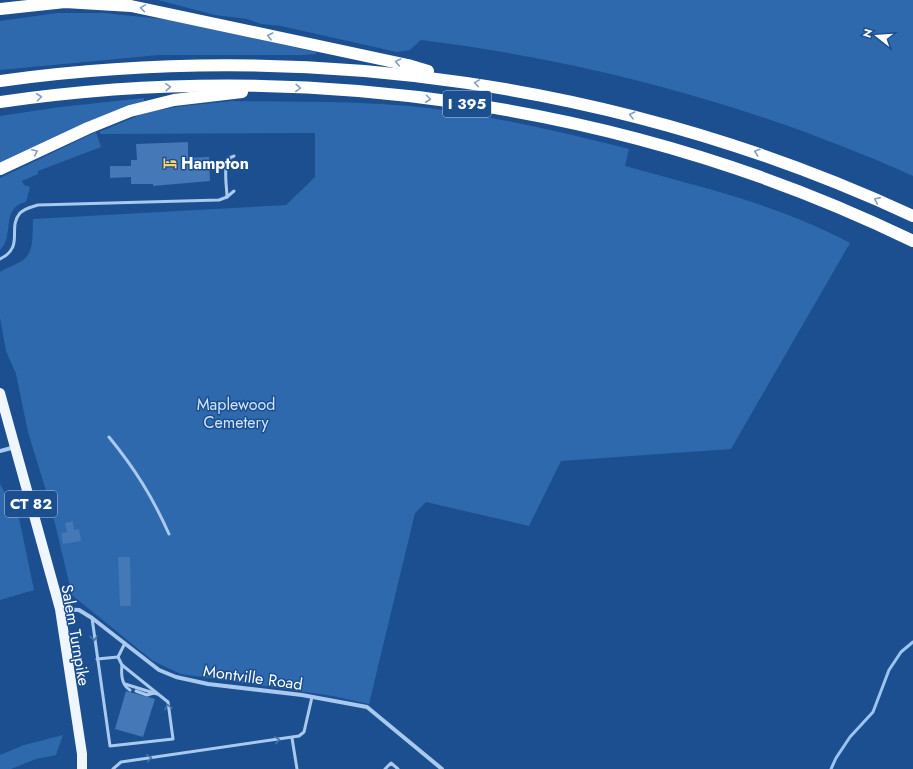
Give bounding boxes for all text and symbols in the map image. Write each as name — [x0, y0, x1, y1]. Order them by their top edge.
one-way arrow — [140, 4, 146, 13]
north arrow — [857, 16, 897, 56]
text: N — [859, 27, 876, 40]
one-way arrow — [267, 32, 274, 40]
one-way arrow — [394, 59, 401, 67]
one-way arrow — [474, 79, 480, 88]
one-way arrow — [165, 83, 171, 92]
one-way arrow — [295, 84, 301, 92]
road number: I 395 — [443, 91, 491, 117]
one-way arrow — [36, 93, 42, 102]
one-way arrow — [425, 94, 431, 103]
one-way arrow — [629, 111, 636, 120]
one-way arrow — [31, 149, 39, 157]
one-way arrow — [753, 149, 760, 157]
place label: Hampton — [181, 152, 249, 175]
hotel icon: Hampton — [162, 155, 178, 171]
one-way arrow — [874, 197, 882, 205]
park label: Maplewood Cemetery — [197, 393, 275, 434]
road number: CT 82 — [5, 491, 57, 517]
street label: Salem Turnpike — [55, 583, 96, 688]
one-way arrow — [89, 635, 98, 641]
street label: Montville Road — [202, 659, 304, 696]
one-way arrow — [165, 704, 173, 711]
one-way arrow — [274, 736, 280, 745]
one-way arrow — [146, 754, 152, 763]

